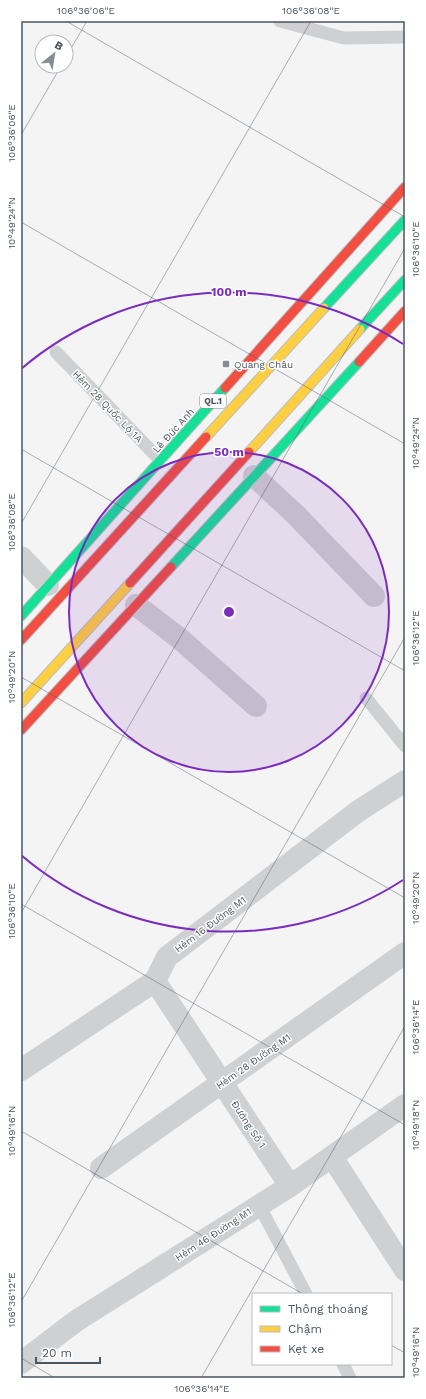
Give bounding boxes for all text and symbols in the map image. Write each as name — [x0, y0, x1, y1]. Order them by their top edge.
text: 106°36'06"E — [57, 5, 115, 16]
text: 106°36'08"E — [282, 5, 340, 16]
north arrow — [34, 34, 74, 74]
text: B — [52, 38, 66, 54]
text: 106°36'06"E — [6, 104, 17, 162]
text: 10°49'24"N — [6, 197, 17, 249]
text: 106°36'10"E — [410, 221, 421, 277]
text: 100 m — [211, 285, 247, 299]
marker: Quang Châu — [221, 359, 231, 369]
place label: Quang Châu — [234, 359, 293, 370]
street label: Hẻm 28 Quốc Lộ 1A — [70, 368, 145, 445]
road number: QL.1 — [200, 394, 226, 408]
street label: Lê Đức Anh — [151, 406, 196, 455]
text: 10°49'24"N — [410, 417, 421, 469]
text: 50 m — [214, 445, 244, 459]
text: 106°36'08"E — [6, 493, 17, 551]
centre of rings — [222, 605, 236, 619]
text: 106°36'12"E — [410, 610, 421, 666]
text: 10°49'20"N — [6, 651, 17, 703]
text: 10°49'20"N — [410, 872, 421, 924]
text: 106°36'10"E — [6, 883, 17, 939]
street label: Hẻm 16 Đường M1 — [173, 894, 248, 955]
text: 106°36'14"E — [410, 1000, 421, 1054]
street label: Hẻm 28 Đường M1 — [214, 1032, 293, 1091]
street label: Đướng Sồ 1 — [229, 1099, 268, 1150]
text: 10°49'18"N — [410, 1100, 421, 1150]
text: 10°49'16"N — [6, 1106, 17, 1156]
street label: Hẻm 46 Đường M1 — [173, 1206, 253, 1263]
text: 106°36'12"E — [6, 1272, 17, 1328]
legend — [252, 1293, 392, 1365]
text: Thông thoáng — [288, 1302, 368, 1316]
text: Chậm — [288, 1322, 322, 1336]
text: 10°49'16"N — [410, 1327, 421, 1377]
scale bar — [36, 1339, 100, 1365]
text: Kẹt xe — [288, 1342, 324, 1356]
text: 20 m — [42, 1346, 72, 1360]
text: 106°36'14"E — [175, 1383, 229, 1394]

